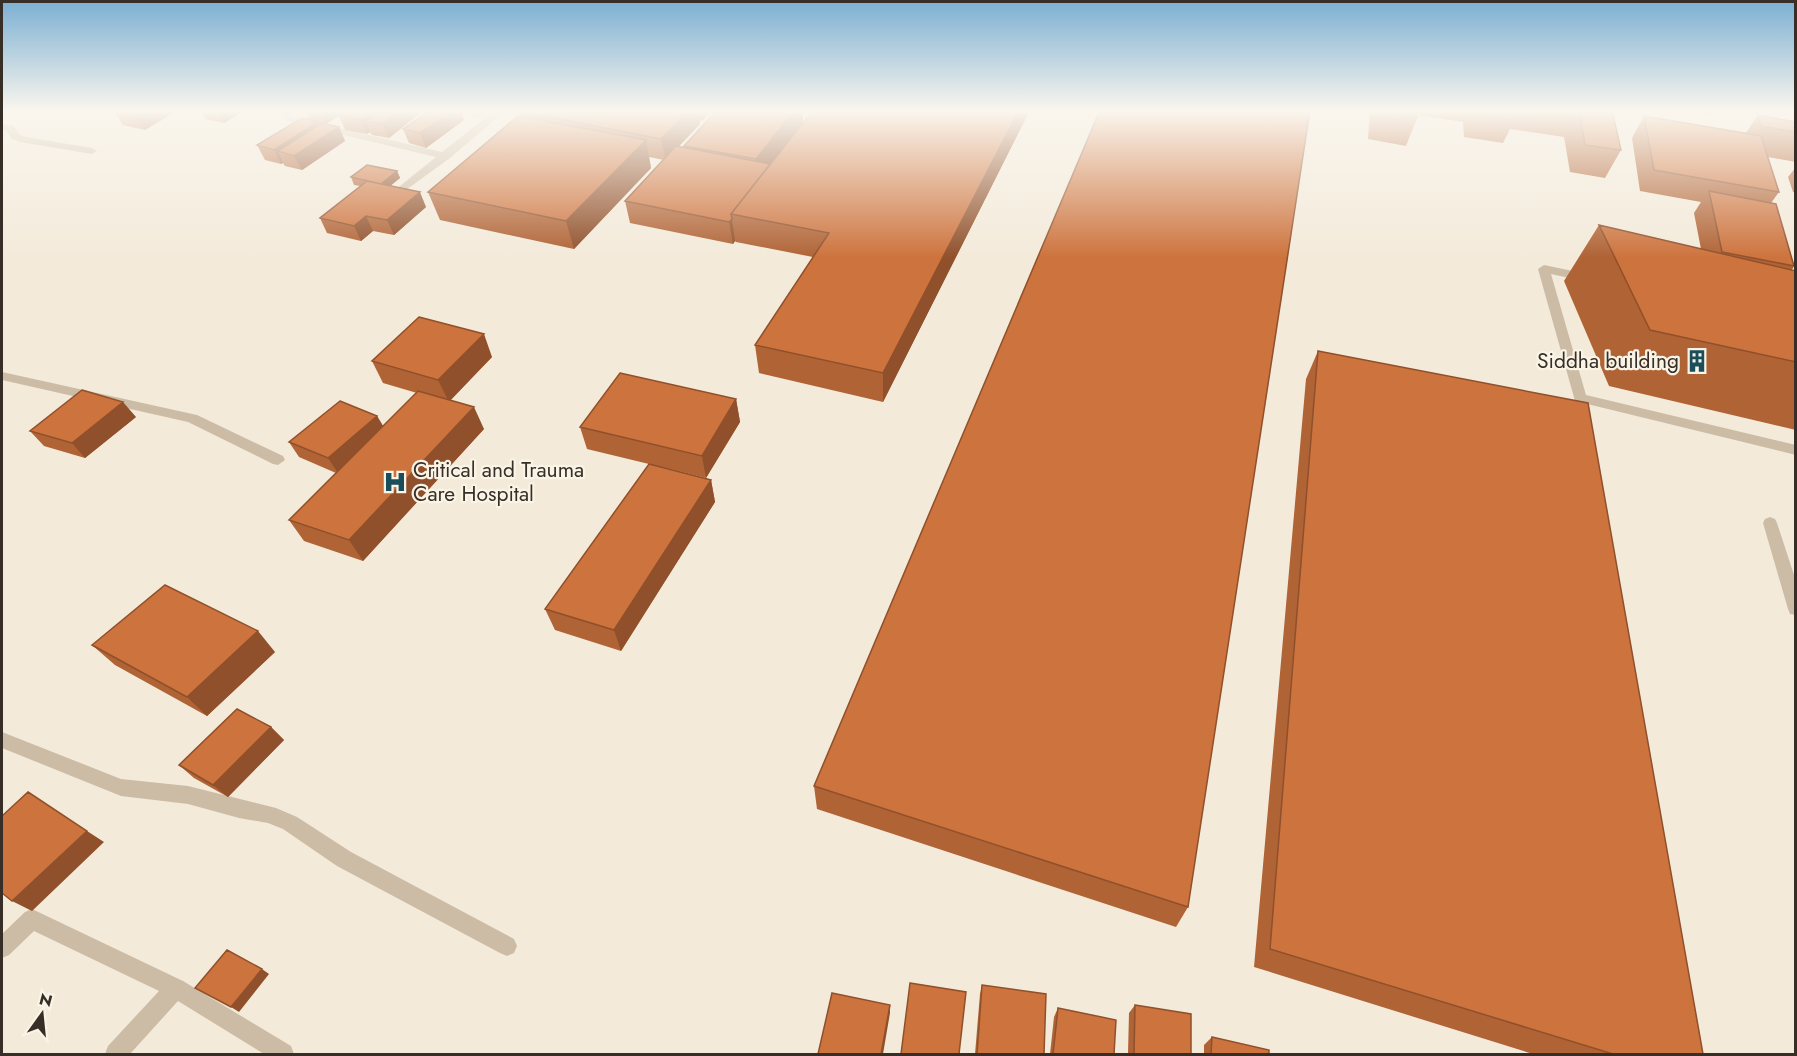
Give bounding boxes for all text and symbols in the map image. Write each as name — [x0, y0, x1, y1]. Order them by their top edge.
place label: Siddha building — [1537, 346, 1679, 376]
building icon: Siddha building — [1684, 348, 1710, 374]
place label: Critical and Trauma Care Hospital — [413, 455, 584, 509]
hospital icon: Critical and Trauma Care Hospital — [382, 469, 408, 495]
north arrow — [12, 984, 72, 1044]
text: N — [37, 987, 55, 1013]

